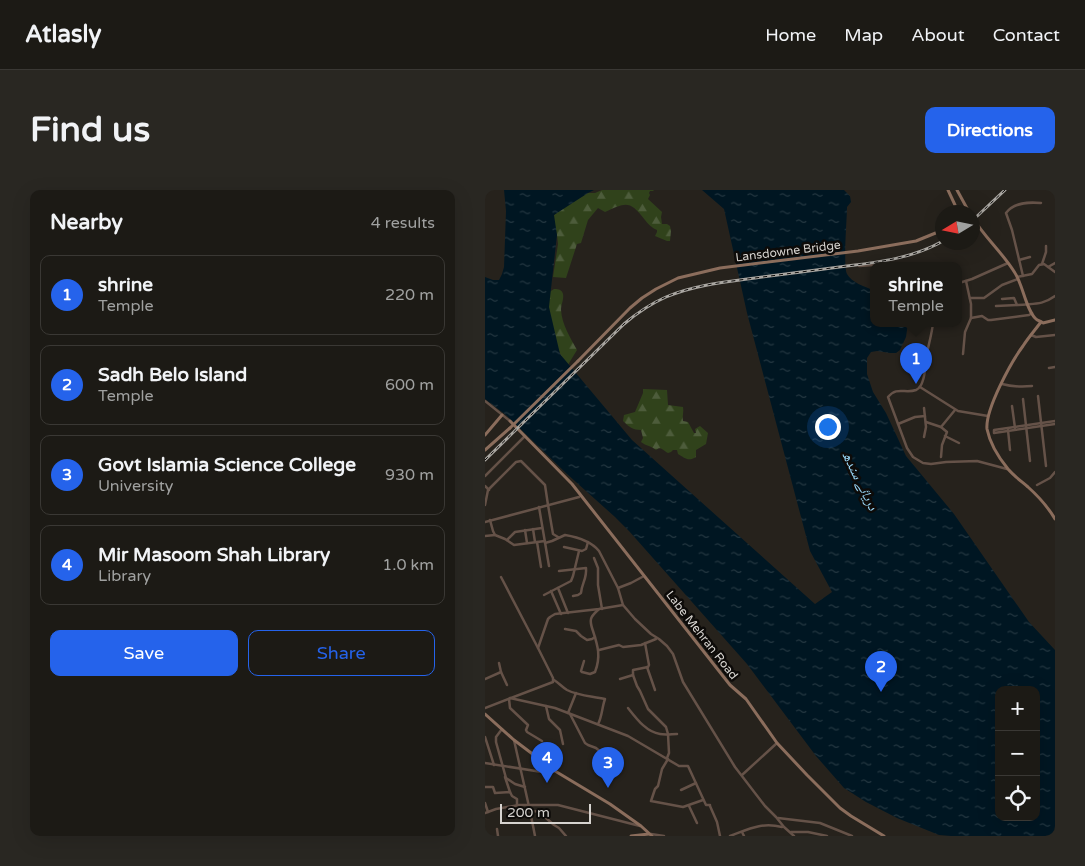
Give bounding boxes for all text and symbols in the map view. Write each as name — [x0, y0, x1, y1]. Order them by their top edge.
text: Atlasly — [25, 20, 101, 49]
text: Home — [765, 24, 816, 46]
text: Map — [844, 24, 883, 46]
text: About — [911, 24, 965, 46]
text: Contact — [993, 24, 1060, 46]
button: Directions — [925, 107, 1055, 153]
text: Find us — [30, 109, 150, 151]
north arrow — [935, 205, 980, 250]
text: Nearby — [50, 210, 123, 235]
text: 4 results — [371, 213, 435, 233]
street label: Lansdowne Bridge — [735, 238, 842, 264]
popup — [870, 262, 962, 327]
text: shrine — [98, 274, 153, 296]
text: shrine — [888, 274, 943, 296]
text: 1 — [62, 285, 72, 305]
text: 220 m — [385, 285, 434, 305]
text: Temple — [98, 296, 154, 316]
text: Temple — [888, 296, 944, 316]
pin: 1 — [900, 343, 932, 384]
text: Sadh Belo Island — [98, 364, 247, 386]
text: 2 — [62, 375, 72, 395]
text: 600 m — [385, 375, 434, 395]
text: Temple — [98, 386, 154, 406]
your location — [815, 414, 841, 440]
water label: دریائے سندھ — [838, 449, 882, 514]
text: Govt Islamia Science College — [98, 454, 356, 476]
text: 3 — [62, 465, 72, 485]
text: 930 m — [385, 465, 434, 485]
text: University — [98, 476, 173, 496]
text: Mir Masoom Shah Library — [98, 544, 330, 566]
text: 4 — [62, 555, 72, 575]
text: 1.0 km — [382, 555, 434, 575]
text: Library — [98, 566, 151, 586]
street label: Labe Mehran Road — [663, 588, 741, 682]
button: Save — [50, 630, 238, 676]
button: Share — [248, 630, 435, 676]
pin: 2 — [865, 651, 897, 692]
map controls — [995, 686, 1040, 821]
button: + — [995, 686, 1040, 731]
button: − — [995, 731, 1040, 776]
pin: 4 — [531, 742, 563, 783]
pin: 3 — [592, 747, 624, 788]
button: locate — [995, 776, 1040, 821]
scale bar — [500, 801, 591, 824]
text: 200 m — [507, 804, 550, 821]

